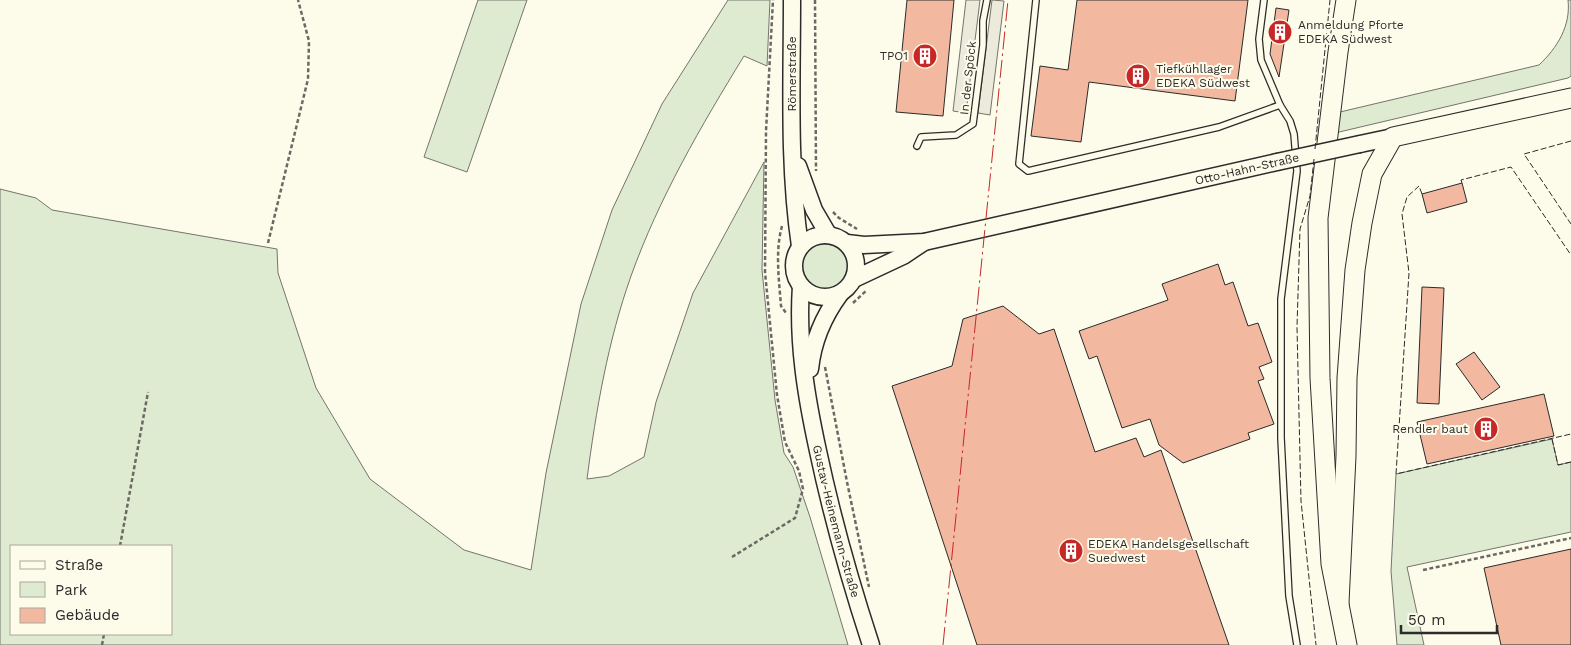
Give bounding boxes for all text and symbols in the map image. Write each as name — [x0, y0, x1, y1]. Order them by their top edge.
place label: Anmeldung Pforte EDEKA Südwest — [1298, 18, 1404, 46]
building icon: Anmeldung Pforte EDEKA Südwest — [1267, 19, 1293, 45]
street label: Römerstraße — [785, 36, 799, 112]
street label: In der Spöck — [957, 40, 979, 116]
building icon: TPO1 — [912, 43, 938, 69]
place label: TPO1 — [880, 49, 908, 63]
place label: Tiefkühllager EDEKA Südwest — [1156, 62, 1250, 90]
building icon: Tiefkühllager EDEKA Südwest — [1125, 63, 1151, 89]
street label: Otto-Hahn-Straße — [1194, 150, 1300, 188]
building icon: Rendler baut — [1473, 416, 1499, 442]
place label: Rendler baut — [1392, 422, 1468, 436]
street label: Gustav-Heinemann-Straße — [810, 444, 863, 599]
place label: EDEKA Handelsgesellschaft Suedwest — [1088, 537, 1249, 565]
building icon: EDEKA Handelsgesellschaft Suedwest — [1058, 538, 1084, 564]
legend — [10, 545, 172, 635]
text: Straße — [55, 556, 103, 574]
text: Park — [55, 581, 88, 599]
scale bar — [1401, 602, 1497, 634]
text: Gebäude — [55, 606, 120, 624]
text: 50 m — [1408, 611, 1445, 629]

